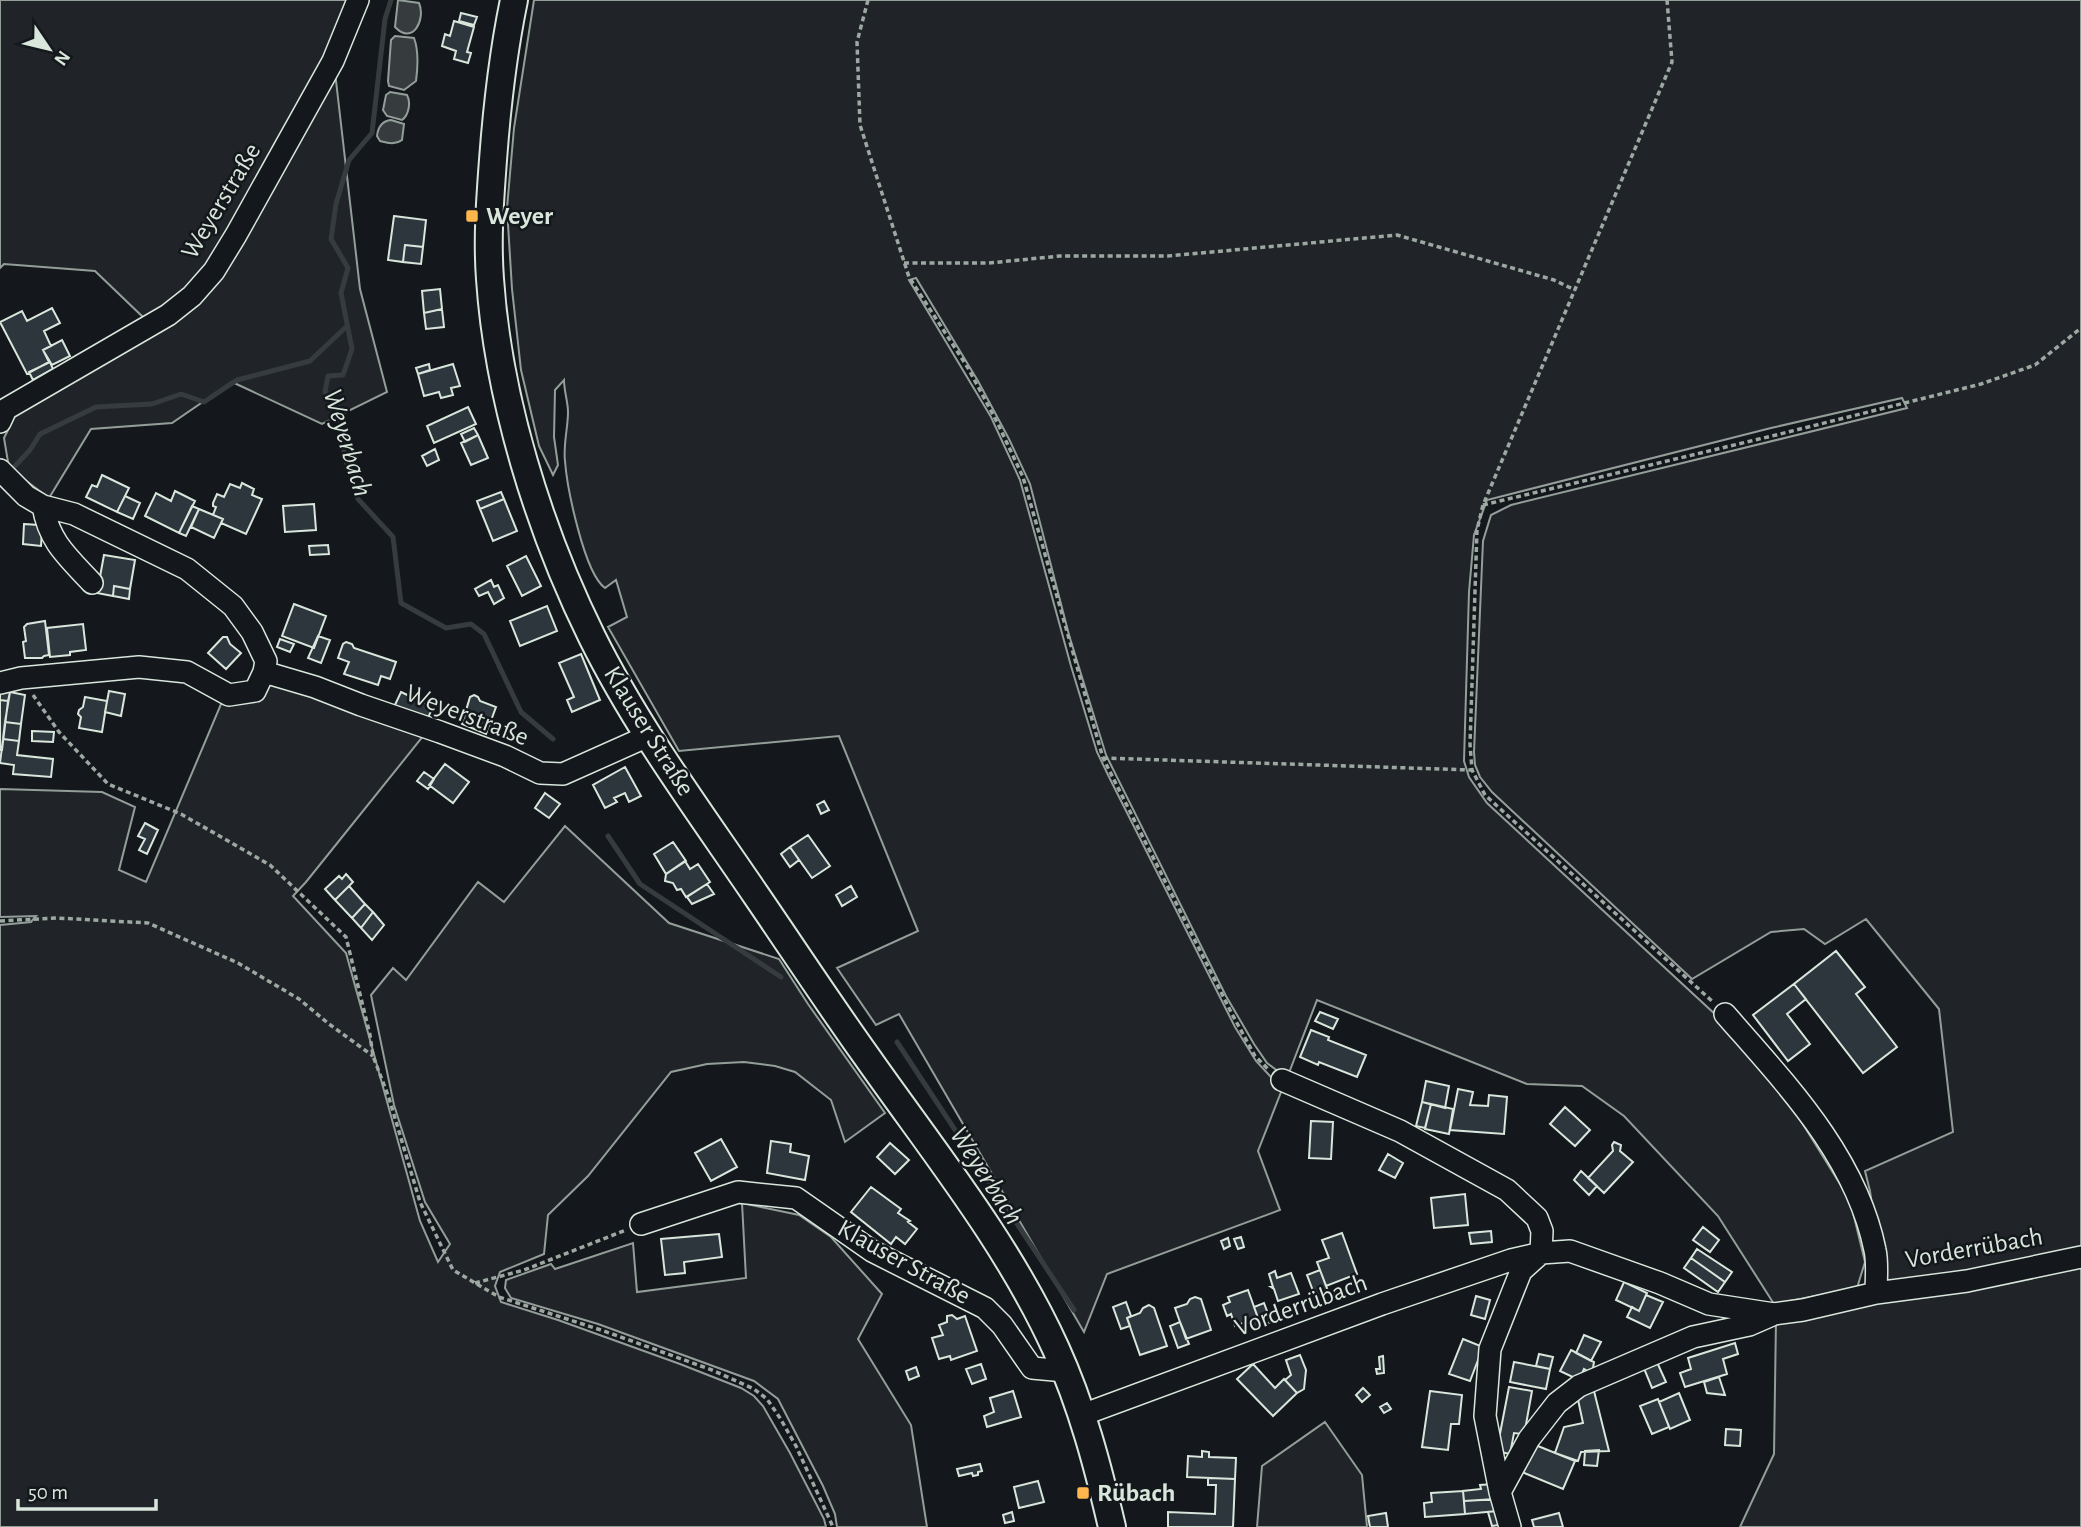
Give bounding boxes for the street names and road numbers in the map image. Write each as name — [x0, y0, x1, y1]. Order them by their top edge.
street label: Weyerstraße — [176, 139, 266, 263]
street label: Klauser Straße — [599, 662, 699, 800]
street label: Weyerstraße — [402, 680, 532, 750]
street label: Klauser Straße — [833, 1215, 975, 1309]
street label: Vorderrübach — [1903, 1223, 2045, 1273]
street label: Vorderrübach — [1231, 1269, 1371, 1341]

